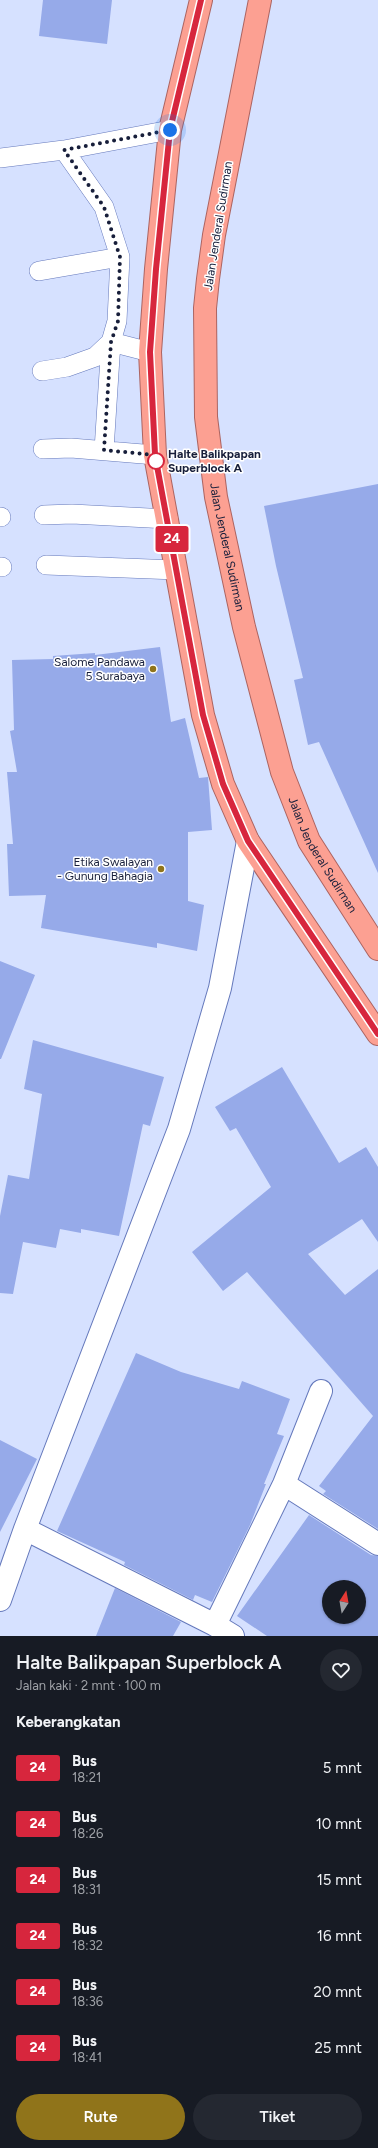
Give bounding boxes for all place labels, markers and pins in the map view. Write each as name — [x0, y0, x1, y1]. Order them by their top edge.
place label: Halte Balikpapan Superblock A — [168, 447, 261, 475]
marker: Halte Balikpapan Superblock A — [147, 452, 165, 470]
place label: Salome Pandawa 5 Surabaya — [54, 655, 145, 683]
marker: Salome Pandawa 5 Surabaya — [148, 664, 158, 674]
place label: Etika Swalayan - Gunung Bahagia — [57, 855, 153, 883]
marker: Etika Swalayan - Gunung Bahagia — [156, 864, 166, 874]

